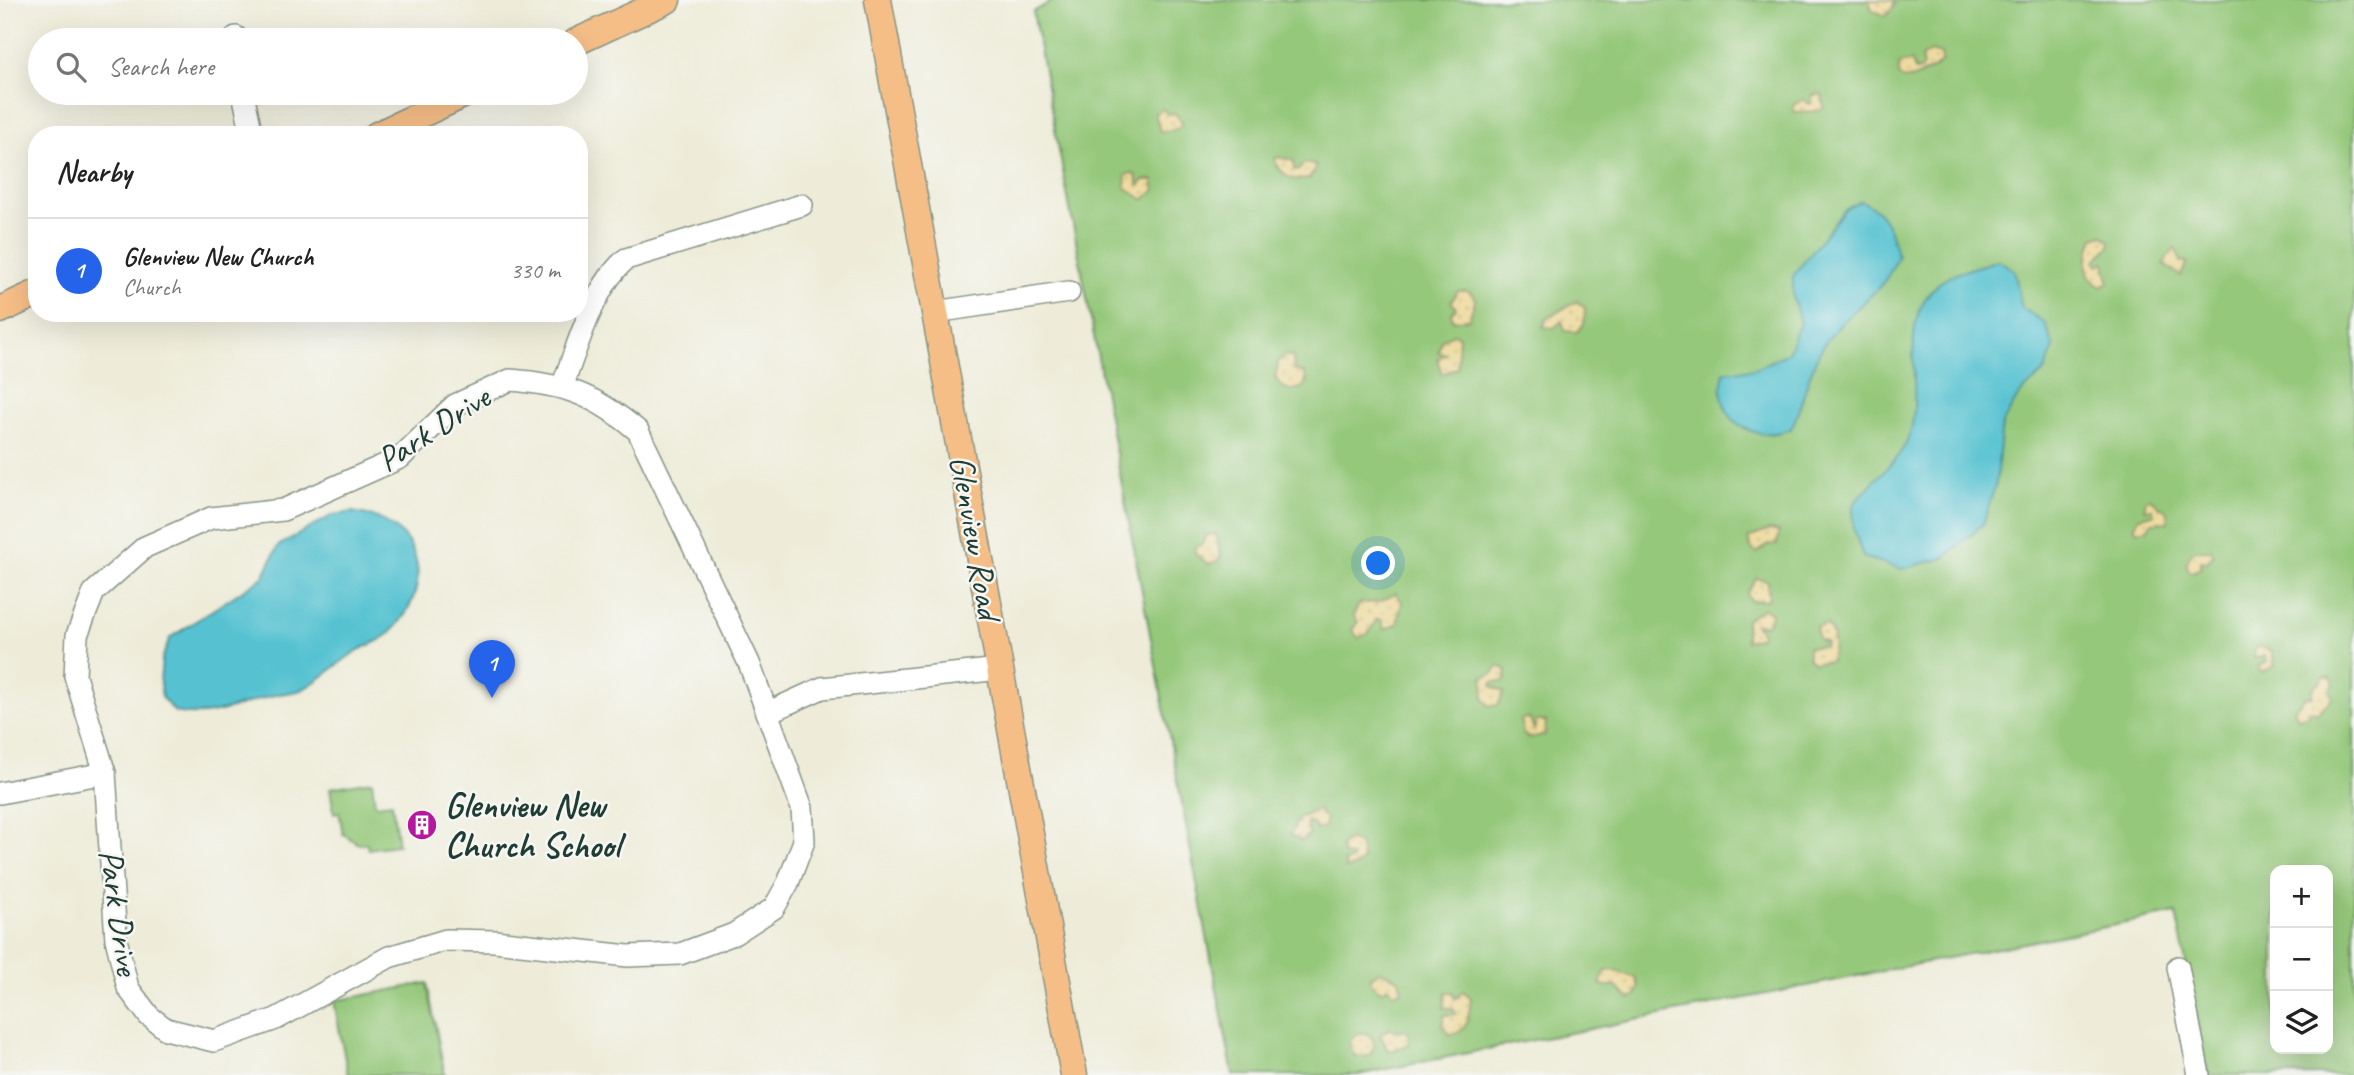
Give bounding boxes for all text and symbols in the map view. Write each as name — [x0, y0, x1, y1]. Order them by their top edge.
search box — [28, 28, 588, 105]
icon: search — [52, 48, 90, 86]
text: Search here — [108, 50, 214, 83]
text: Nearby — [56, 153, 132, 191]
text: Glenview New Church — [123, 240, 313, 273]
text: 1 — [74, 256, 84, 285]
text: 330 m — [511, 256, 560, 285]
text: Church — [123, 273, 181, 302]
street label: Park Drive — [368, 374, 501, 482]
street label: Glenview Road — [939, 452, 1013, 627]
your location — [1361, 546, 1395, 580]
pin: 1 — [469, 640, 515, 698]
place label: Glenview New Church School — [445, 783, 627, 868]
building icon: Glenview New Church School — [405, 808, 439, 842]
street label: Park Drive — [88, 846, 151, 980]
map controls — [2270, 865, 2333, 1054]
button: + — [2270, 865, 2333, 928]
button: − — [2270, 928, 2333, 991]
button: layers — [2270, 991, 2333, 1054]

